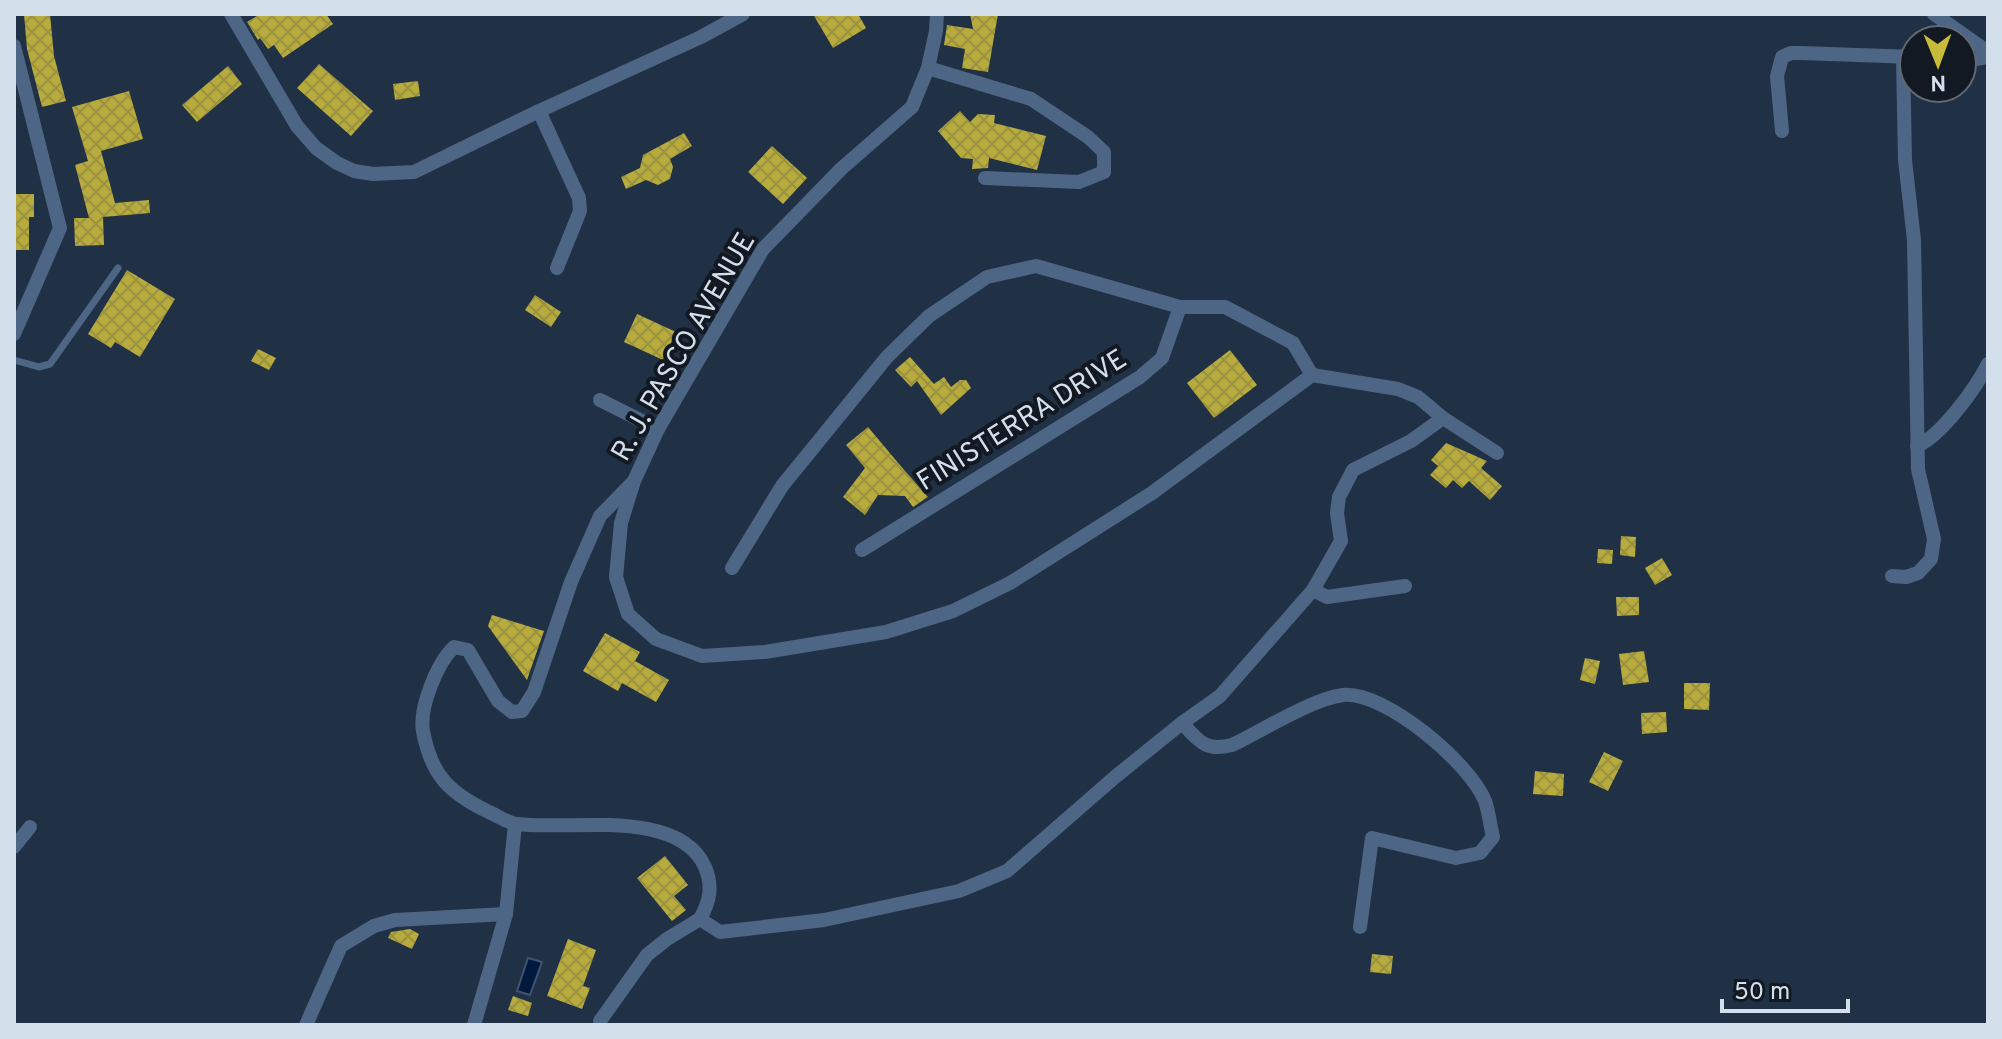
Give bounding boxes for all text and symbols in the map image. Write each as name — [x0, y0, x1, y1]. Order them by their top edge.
north arrow — [1898, 24, 1978, 104]
text: N — [1930, 68, 1946, 95]
street label: R. J. PASCO AVENUE — [604, 227, 765, 468]
street label: FINISTERRA DRIVE — [911, 342, 1134, 501]
scale bar — [1722, 963, 1848, 1013]
text: 50 m — [1734, 978, 1790, 1008]

